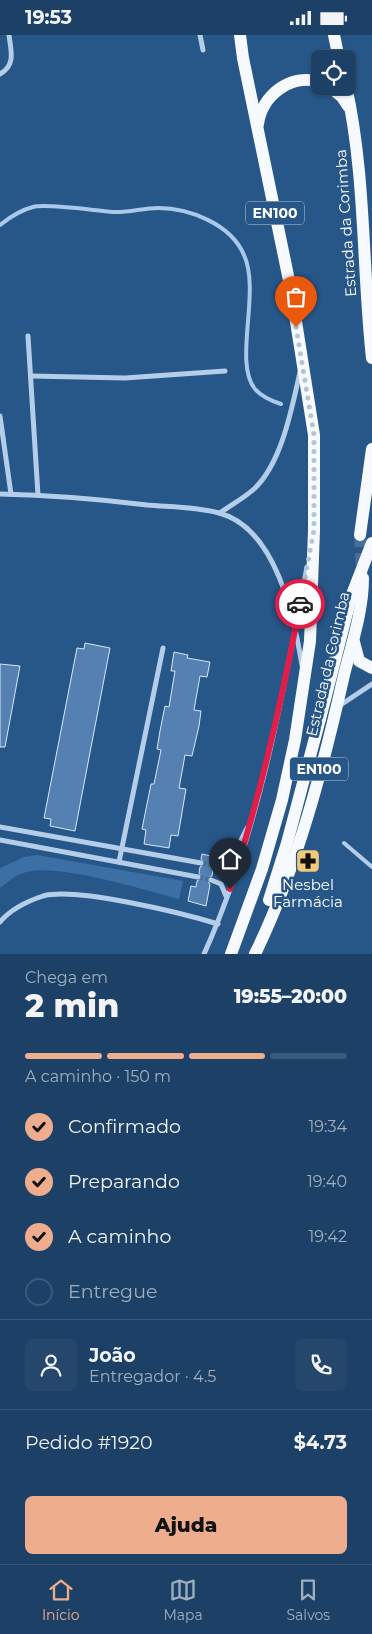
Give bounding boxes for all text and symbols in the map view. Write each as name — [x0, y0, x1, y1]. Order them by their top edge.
text: 19:53 — [25, 6, 72, 29]
map controls — [311, 50, 356, 95]
button: locate — [311, 50, 356, 95]
street label: Estrada da Corimba — [331, 149, 360, 298]
road number: EN100 — [246, 202, 304, 225]
pin — [275, 276, 317, 327]
icon: bag — [282, 283, 310, 311]
courier — [275, 579, 325, 629]
icon: car — [286, 590, 314, 618]
street label: Estrada da Corimba — [302, 590, 353, 738]
road number: EN100 — [290, 757, 348, 781]
pin — [209, 838, 251, 889]
icon: home — [216, 845, 244, 873]
pharmacy icon: Nesbel Farmácia — [295, 848, 321, 874]
place label: Nesbel Farmácia — [273, 875, 343, 911]
text: Chega em — [25, 968, 108, 987]
text: 19:55–20:00 — [234, 985, 347, 1008]
text: 2 min — [25, 986, 119, 1025]
text: A caminho · 150 m — [25, 1067, 171, 1086]
icon: check — [25, 1113, 53, 1141]
text: Confirmado — [68, 1115, 181, 1138]
text: 19:34 — [308, 1117, 347, 1136]
icon: check — [25, 1168, 53, 1196]
text: Preparando — [68, 1170, 180, 1193]
text: 19:40 — [307, 1172, 347, 1191]
icon: check — [25, 1223, 53, 1251]
text: A caminho — [68, 1225, 171, 1248]
text: 19:42 — [308, 1227, 347, 1246]
text: Entregue — [68, 1280, 157, 1303]
button: person — [25, 1339, 77, 1391]
button: phone — [295, 1339, 347, 1391]
text: João — [89, 1344, 136, 1367]
text: Entregador · 4.5 — [89, 1367, 216, 1386]
text: Pedido #1920 — [25, 1431, 153, 1454]
text: $4.73 — [294, 1431, 347, 1454]
button: Ajuda — [25, 1496, 347, 1554]
tab: Início — [42, 1576, 80, 1624]
tab: Mapa — [163, 1576, 203, 1624]
tab: Salvos — [287, 1576, 330, 1624]

